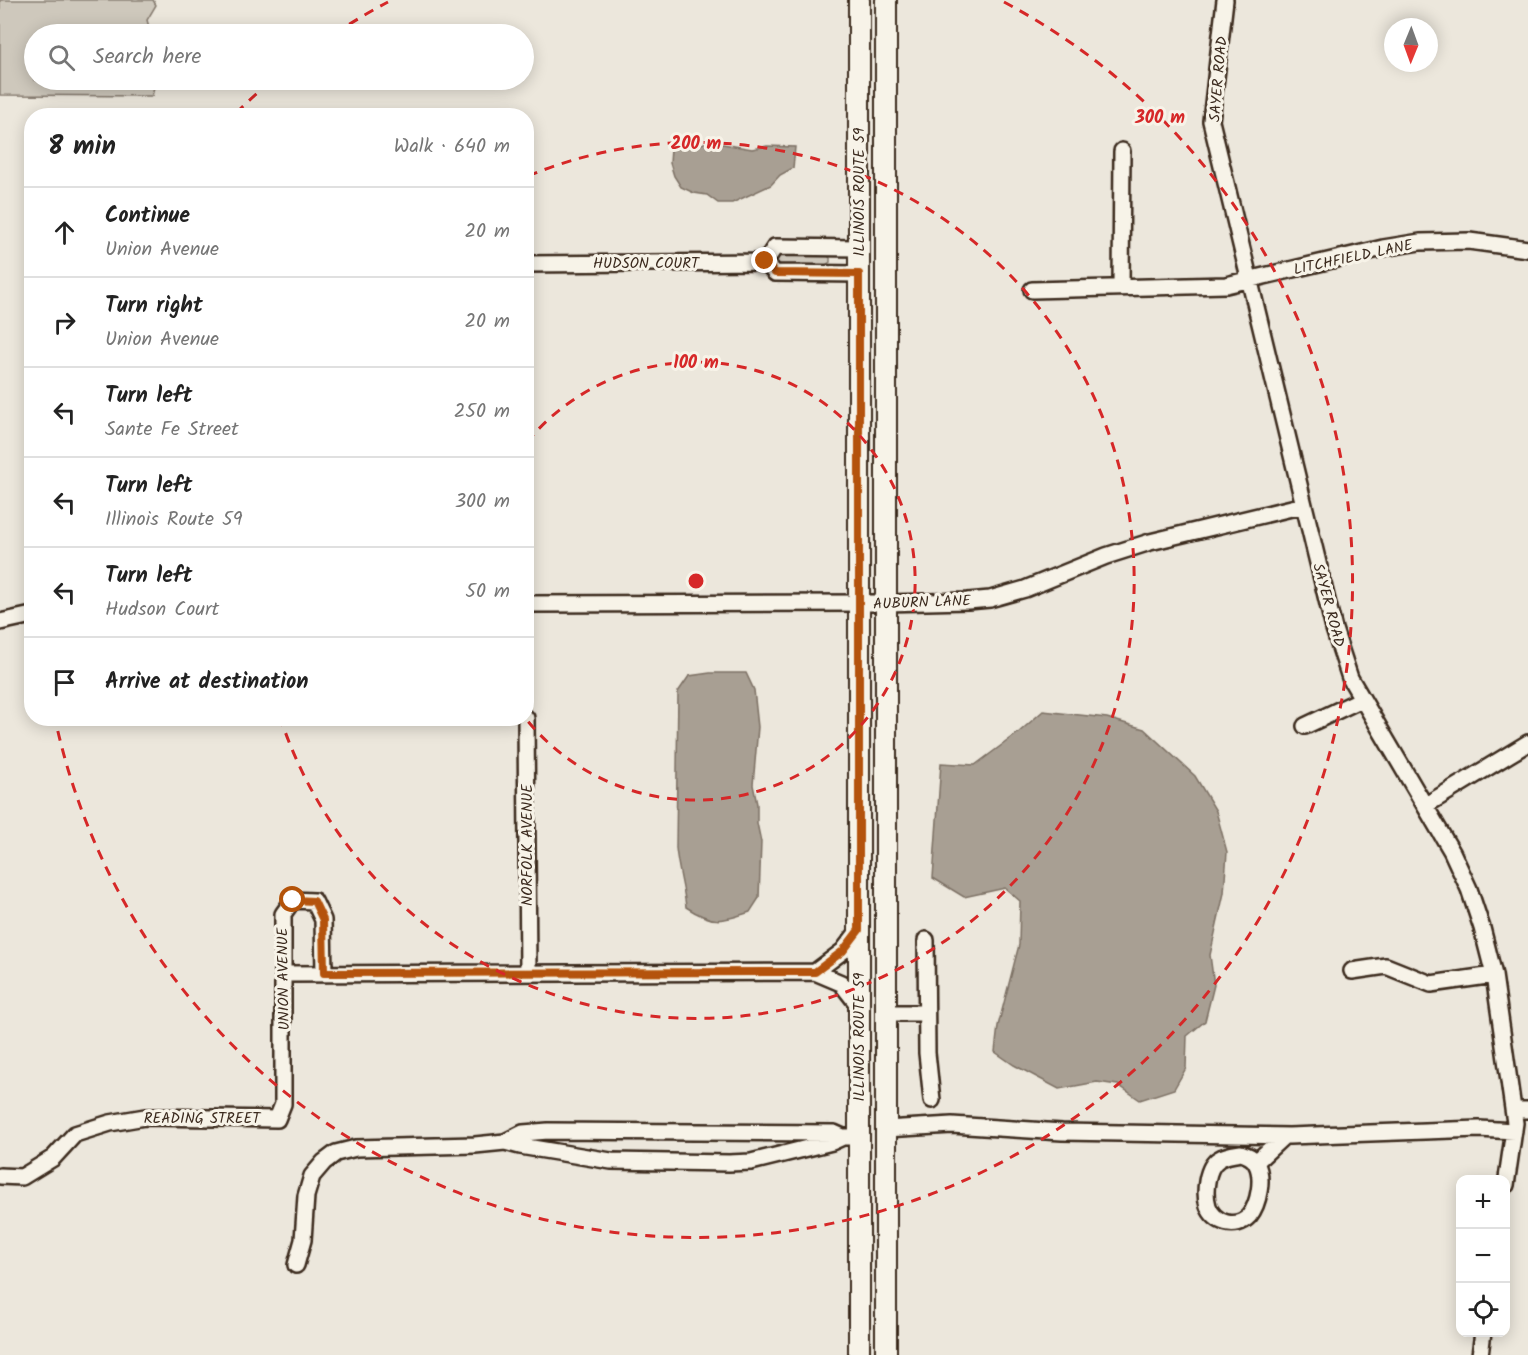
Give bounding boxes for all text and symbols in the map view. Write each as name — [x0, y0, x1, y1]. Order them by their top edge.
north arrow — [1384, 18, 1438, 72]
search box — [24, 24, 534, 90]
street label: SAYER ROAD — [1203, 35, 1235, 123]
text: Search here — [93, 40, 201, 75]
icon: search — [45, 41, 78, 74]
text: 300 m — [1134, 104, 1185, 133]
text: 8 min — [48, 126, 116, 168]
street label: ILLINOIS ROUTE 59 — [848, 127, 872, 256]
text: 200 m — [671, 130, 722, 159]
text: Walk · 640 m — [394, 131, 510, 163]
text: Continue — [105, 199, 190, 234]
icon: ahead — [48, 216, 81, 249]
text: 20 m — [464, 216, 510, 248]
street label: LITCHFIELD LANE — [1291, 233, 1416, 282]
text: Union Avenue — [105, 234, 219, 266]
route end — [751, 247, 777, 273]
street label: HUDSON COURT — [593, 252, 701, 276]
text: Turn right — [105, 289, 203, 324]
icon: right — [48, 306, 81, 339]
text: 20 m — [464, 306, 510, 338]
text: Union Avenue — [105, 324, 219, 356]
text: 100 m — [673, 349, 719, 378]
text: Turn left — [105, 379, 192, 414]
icon: left — [48, 396, 81, 429]
text: 250 m — [454, 396, 510, 428]
text: Sante Fe Street — [105, 414, 239, 446]
text: Turn left — [105, 469, 192, 504]
icon: left — [48, 486, 81, 519]
text: 300 m — [455, 486, 510, 518]
text: Illinois Route 59 — [105, 504, 242, 536]
text: Turn left — [105, 559, 192, 594]
street label: SAYER ROAD — [1305, 561, 1351, 650]
centre of rings — [686, 571, 706, 591]
icon: left — [48, 576, 81, 609]
text: 50 m — [465, 576, 510, 608]
street label: AUBURN LANE — [873, 589, 973, 617]
text: Hudson Court — [105, 594, 219, 626]
text: Arrive at destination — [105, 665, 308, 700]
icon: arrive — [48, 666, 81, 699]
street label: NORFOLK AVENUE — [516, 783, 540, 906]
route start — [279, 886, 305, 912]
street label: UNION AVENUE — [271, 926, 297, 1031]
street label: ILLINOIS ROUTE 59 — [848, 972, 872, 1101]
street label: READING STREET — [144, 1107, 262, 1131]
map controls — [1456, 1175, 1510, 1337]
button: + — [1456, 1175, 1510, 1229]
button: − — [1456, 1229, 1510, 1283]
button: locate — [1456, 1283, 1510, 1337]

